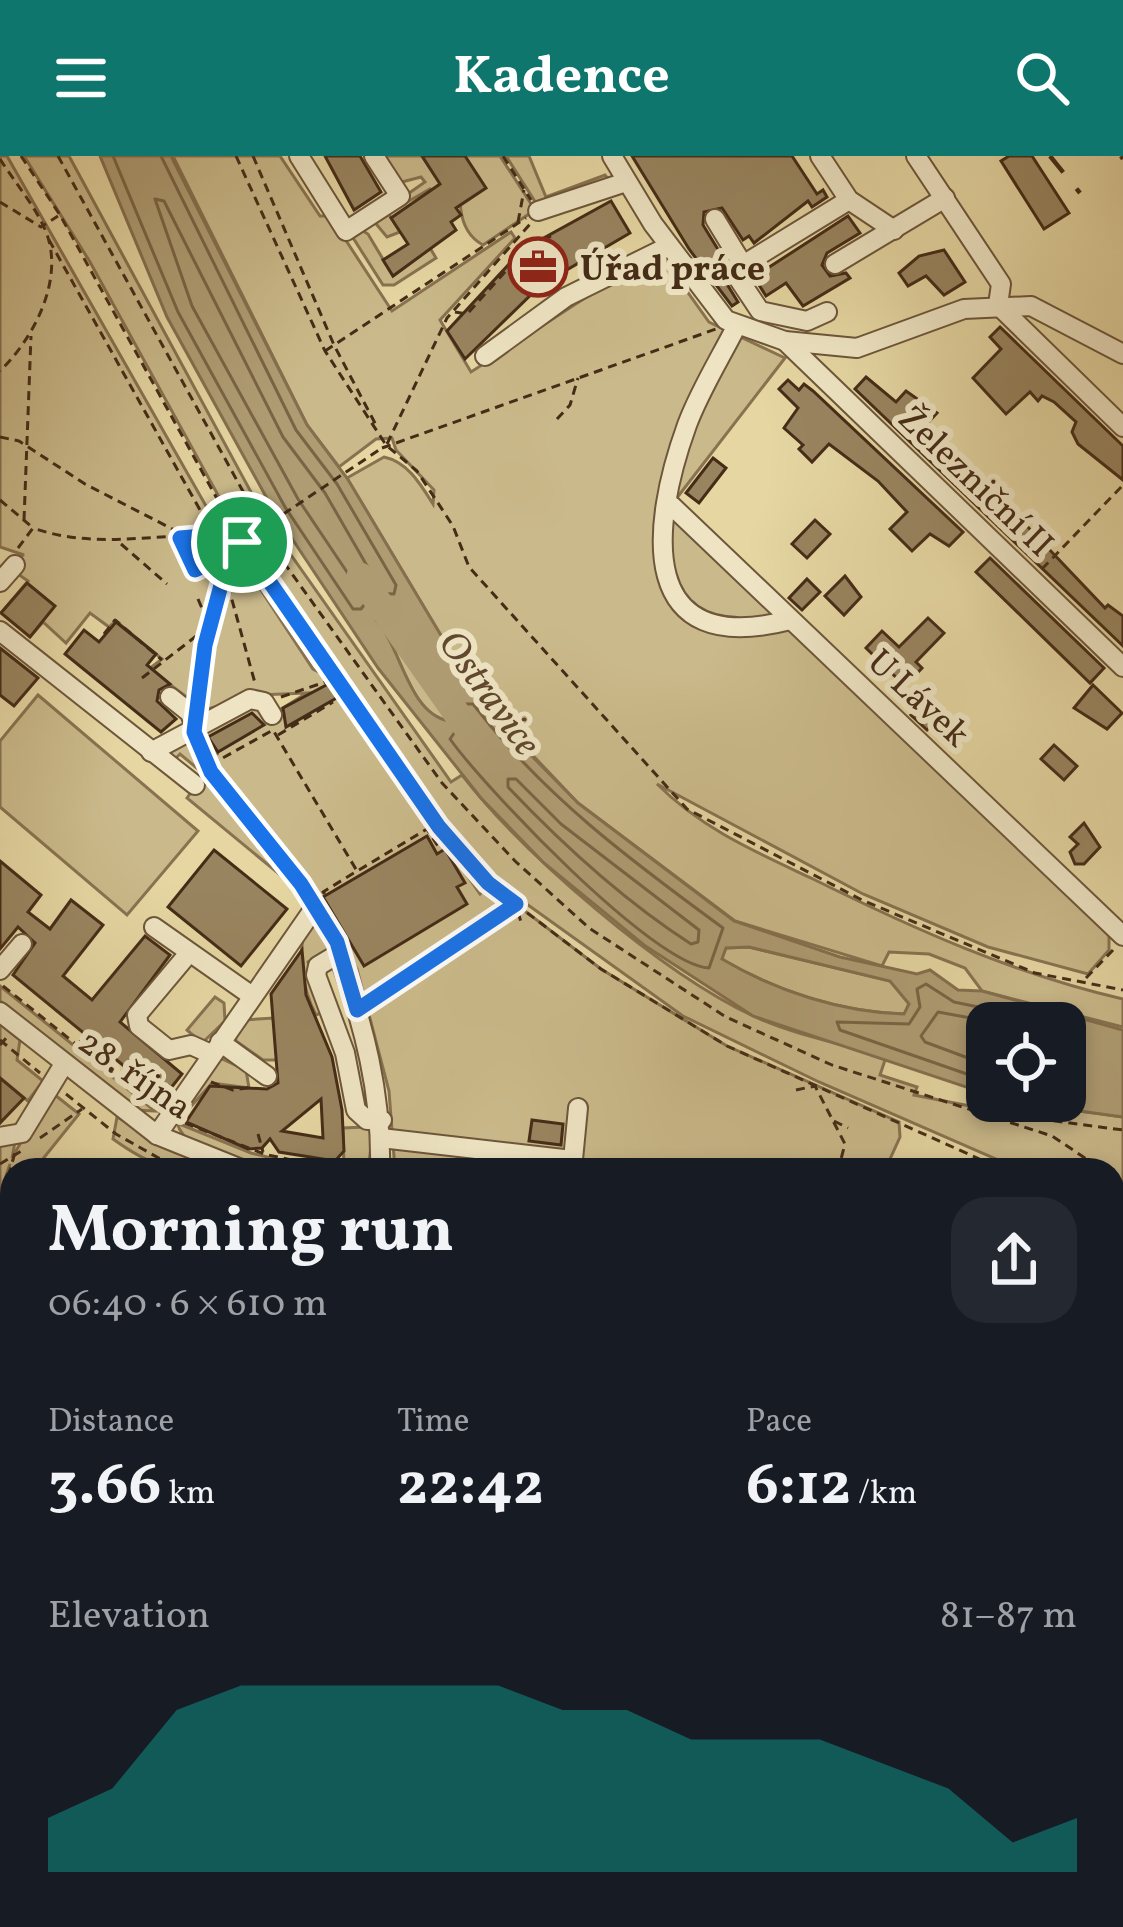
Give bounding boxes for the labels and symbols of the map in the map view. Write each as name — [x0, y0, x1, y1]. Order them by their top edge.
office icon: Úřad práce — [507, 236, 569, 298]
place label: Úřad práce — [580, 246, 765, 296]
street label: Železniční II — [885, 396, 1063, 570]
pin — [191, 491, 293, 593]
water label: Ostravice — [424, 620, 552, 768]
street label: U Lávek — [855, 639, 980, 760]
street label: 28. října — [67, 1019, 201, 1134]

